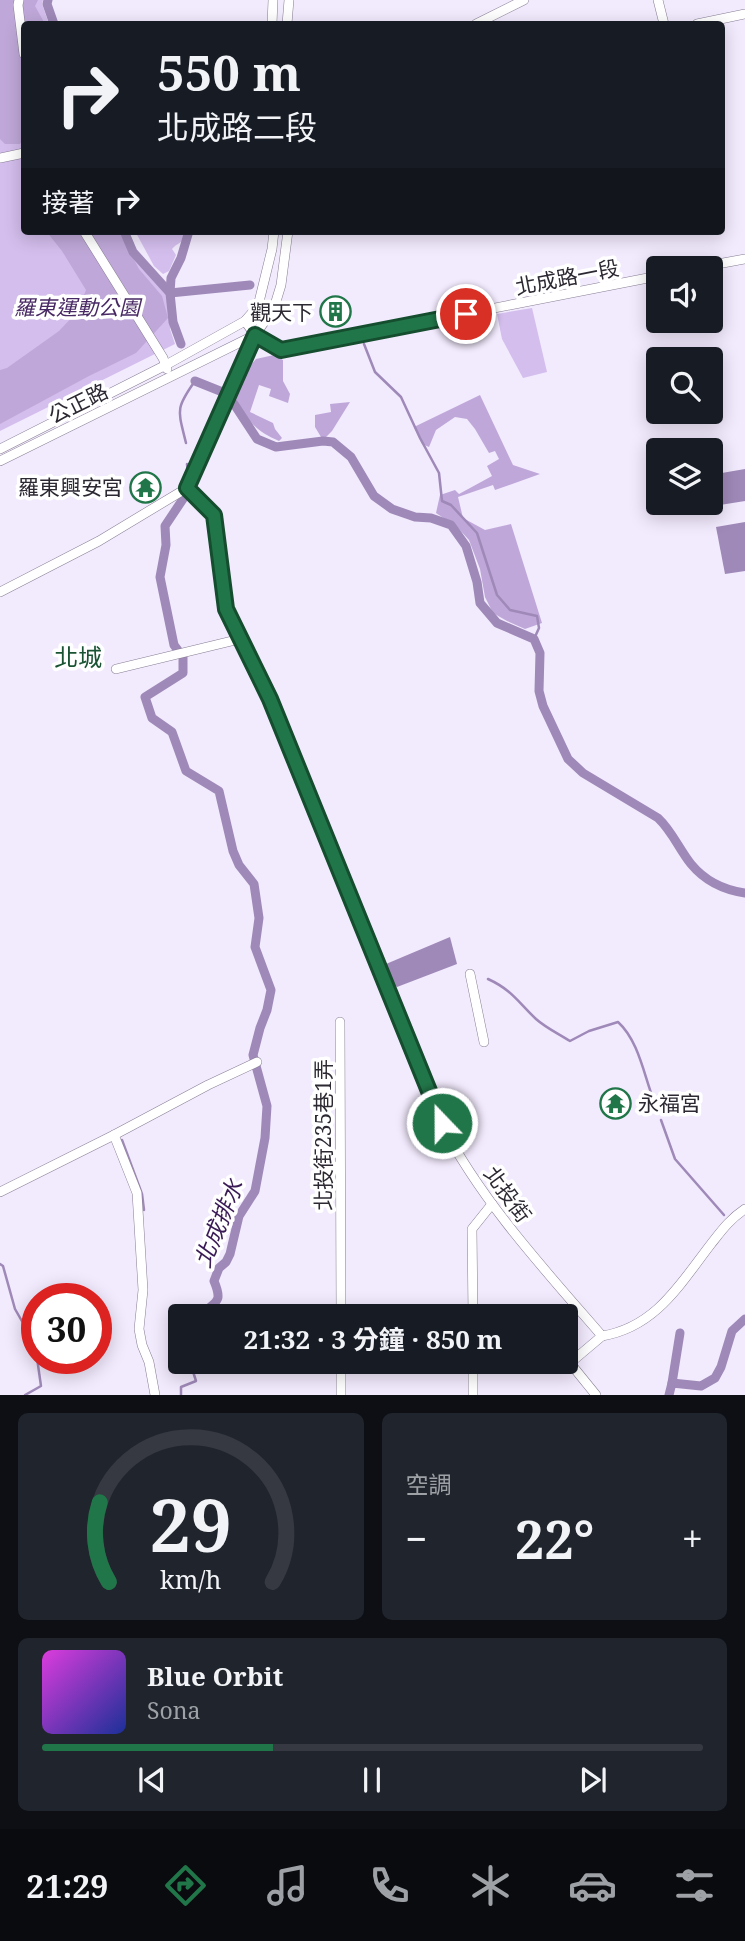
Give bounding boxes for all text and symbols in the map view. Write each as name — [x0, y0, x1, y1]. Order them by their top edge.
text: 550 m — [157, 39, 301, 105]
icon: right — [42, 49, 133, 140]
text: 北成路二段 — [157, 105, 317, 148]
icon: right — [108, 182, 146, 220]
text: 接著 — [42, 184, 94, 220]
street label: 北成路一段 — [513, 253, 621, 301]
map controls — [646, 256, 723, 515]
button: sound — [646, 256, 723, 333]
pin — [436, 284, 496, 344]
park label: 羅東運動公園 — [14, 293, 143, 321]
building icon: 觀天下 — [319, 295, 353, 329]
icon: arrive — [447, 295, 485, 333]
place label: 觀天下 — [250, 298, 313, 326]
button: search — [646, 347, 723, 424]
street label: 公正路 — [44, 377, 112, 429]
button: layers — [646, 438, 723, 515]
temple icon: 羅東興安宮 — [129, 470, 163, 504]
place label: 羅東興安宮 — [18, 473, 123, 501]
district label: 北城 — [54, 640, 102, 673]
street label: 北投街235巷1弄 — [309, 1059, 337, 1211]
position arrow — [405, 1086, 479, 1160]
temple icon: 永福宮 — [598, 1086, 632, 1120]
place label: 永福宮 — [638, 1089, 701, 1117]
street label: 北投街 — [478, 1160, 538, 1228]
water label: 北成排水 — [186, 1173, 250, 1272]
speed limit sign: 30 — [21, 1283, 112, 1374]
text: 21:32 · 3 分鐘 · 850 m — [244, 1321, 502, 1357]
text: 空調 — [406, 1468, 452, 1500]
text: 29 — [150, 1475, 232, 1574]
text: 22° — [515, 1503, 594, 1574]
text: − — [406, 1512, 428, 1564]
text: + — [682, 1512, 703, 1564]
text: km/h — [160, 1562, 222, 1596]
text: Blue Orbit — [147, 1658, 283, 1694]
text: Sona — [147, 1694, 201, 1726]
icon: previous — [133, 1761, 171, 1799]
icon: pause — [353, 1761, 391, 1799]
icon: next — [574, 1761, 612, 1799]
icon: directions — [161, 1861, 210, 1910]
icon: music — [263, 1861, 312, 1910]
icon: phone — [365, 1861, 414, 1910]
icon: climate — [466, 1861, 515, 1910]
icon: car — [568, 1861, 617, 1910]
icon: filters — [670, 1861, 719, 1910]
text: 21:29 — [26, 1864, 108, 1907]

